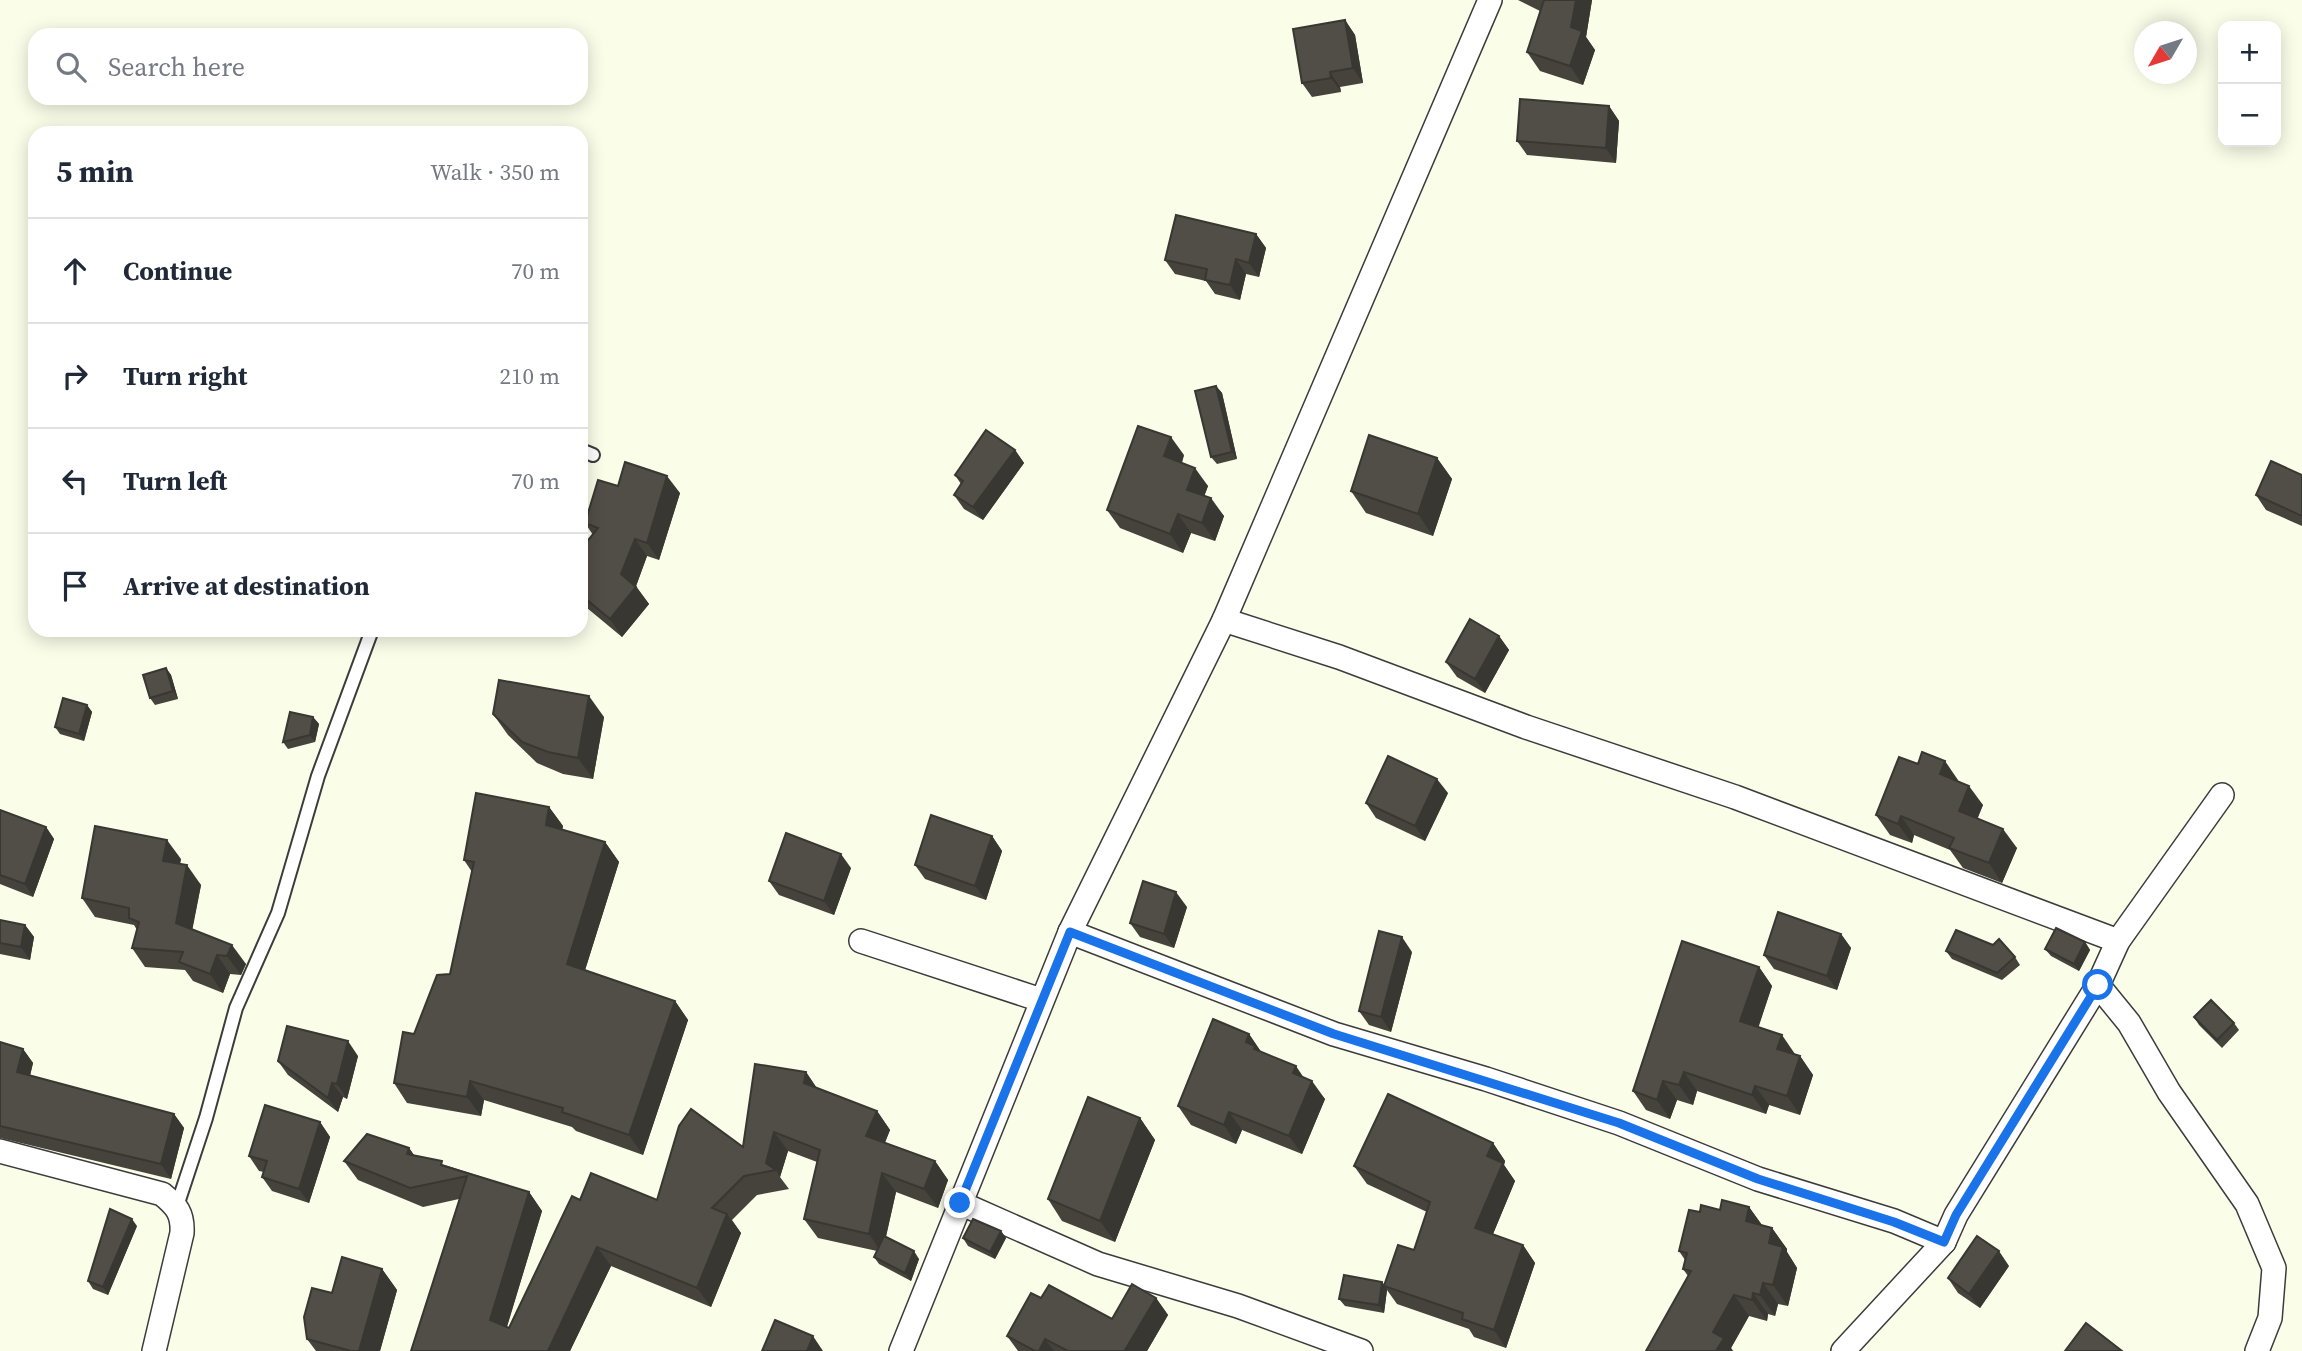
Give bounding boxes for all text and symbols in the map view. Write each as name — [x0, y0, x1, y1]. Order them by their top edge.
north arrow — [2134, 21, 2197, 84]
map controls — [2218, 21, 2281, 147]
button: + — [2218, 21, 2281, 84]
search box — [28, 28, 588, 105]
icon: search — [52, 48, 90, 86]
text: Search here — [108, 49, 245, 85]
button: − — [2218, 84, 2281, 147]
text: 5 min — [56, 151, 134, 192]
text: Walk · 350 m — [430, 156, 560, 188]
icon: ahead — [56, 252, 94, 290]
text: Continue — [123, 253, 232, 289]
text: 70 m — [511, 255, 560, 287]
icon: right — [56, 357, 94, 395]
text: Turn right — [123, 358, 247, 394]
text: 210 m — [499, 360, 560, 392]
icon: left — [56, 462, 94, 500]
text: Turn left — [123, 463, 227, 499]
text: 70 m — [511, 465, 560, 497]
icon: arrive — [56, 567, 94, 605]
text: Arrive at destination — [123, 568, 370, 604]
route start — [2082, 969, 2113, 1000]
route end — [944, 1187, 975, 1218]

